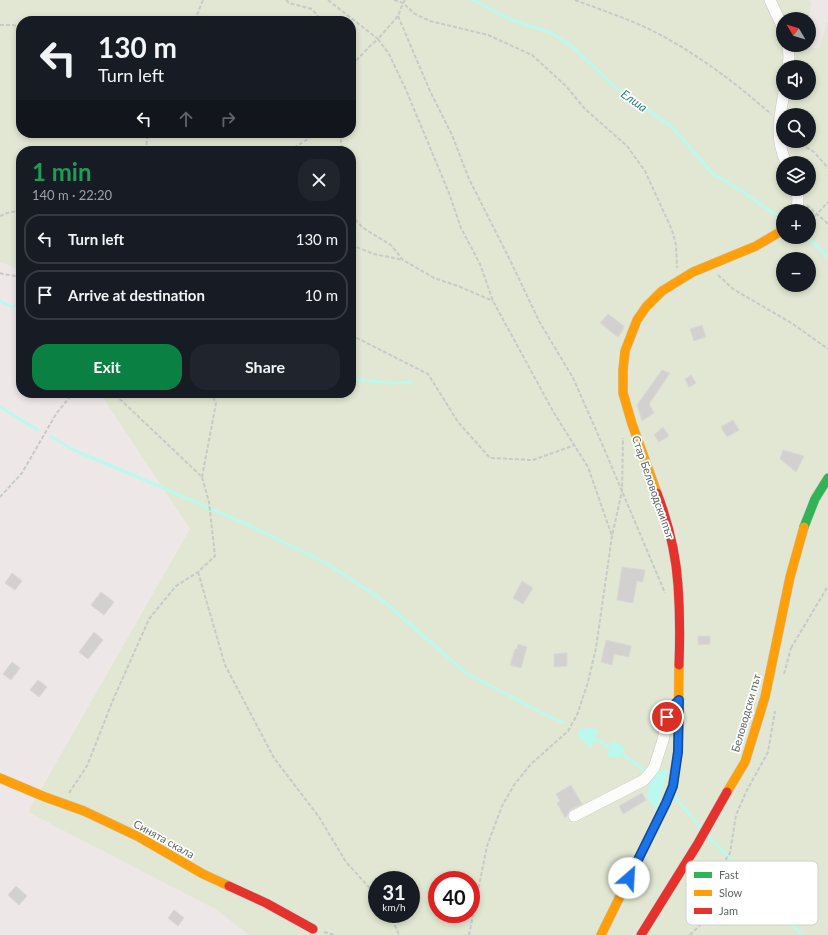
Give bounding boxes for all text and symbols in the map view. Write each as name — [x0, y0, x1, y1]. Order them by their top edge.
north arrow — [776, 12, 816, 52]
map controls — [776, 12, 816, 292]
text: 130 m — [98, 30, 177, 64]
icon: left — [32, 32, 84, 84]
button: sound — [776, 60, 816, 100]
text: Turn left — [98, 64, 164, 86]
water label: Елша — [618, 86, 650, 115]
icon: left — [133, 108, 155, 130]
icon: ahead — [175, 108, 197, 130]
icon: right — [217, 108, 239, 130]
button: search — [776, 108, 816, 148]
button: layers — [776, 156, 816, 196]
text: 1 min — [32, 157, 92, 186]
button: close — [298, 159, 340, 201]
text: 140 m · 22:20 — [32, 187, 112, 203]
button: + — [776, 204, 816, 244]
icon: left — [34, 228, 56, 250]
text: Turn left — [68, 230, 124, 248]
text: 130 m — [296, 230, 338, 248]
button: − — [776, 252, 816, 292]
icon: arrive — [34, 284, 56, 306]
text: Arrive at destination — [68, 286, 205, 304]
text: 10 m — [304, 286, 338, 304]
button: Exit — [32, 344, 182, 390]
button: Share — [190, 344, 340, 390]
street label: Стар Беловодски път — [630, 434, 677, 540]
street label: Беловодски път — [728, 672, 763, 754]
pin — [650, 700, 684, 734]
icon: arrive — [656, 706, 678, 728]
street label: Синята скала — [132, 817, 197, 861]
position arrow — [608, 857, 650, 899]
legend — [686, 861, 818, 925]
text: Fast — [719, 868, 739, 881]
speed limit sign: 40 — [428, 871, 480, 923]
text: 31 — [382, 880, 406, 904]
text: Slow — [719, 886, 743, 899]
text: km/h — [382, 901, 406, 913]
text: Jam — [719, 904, 738, 917]

